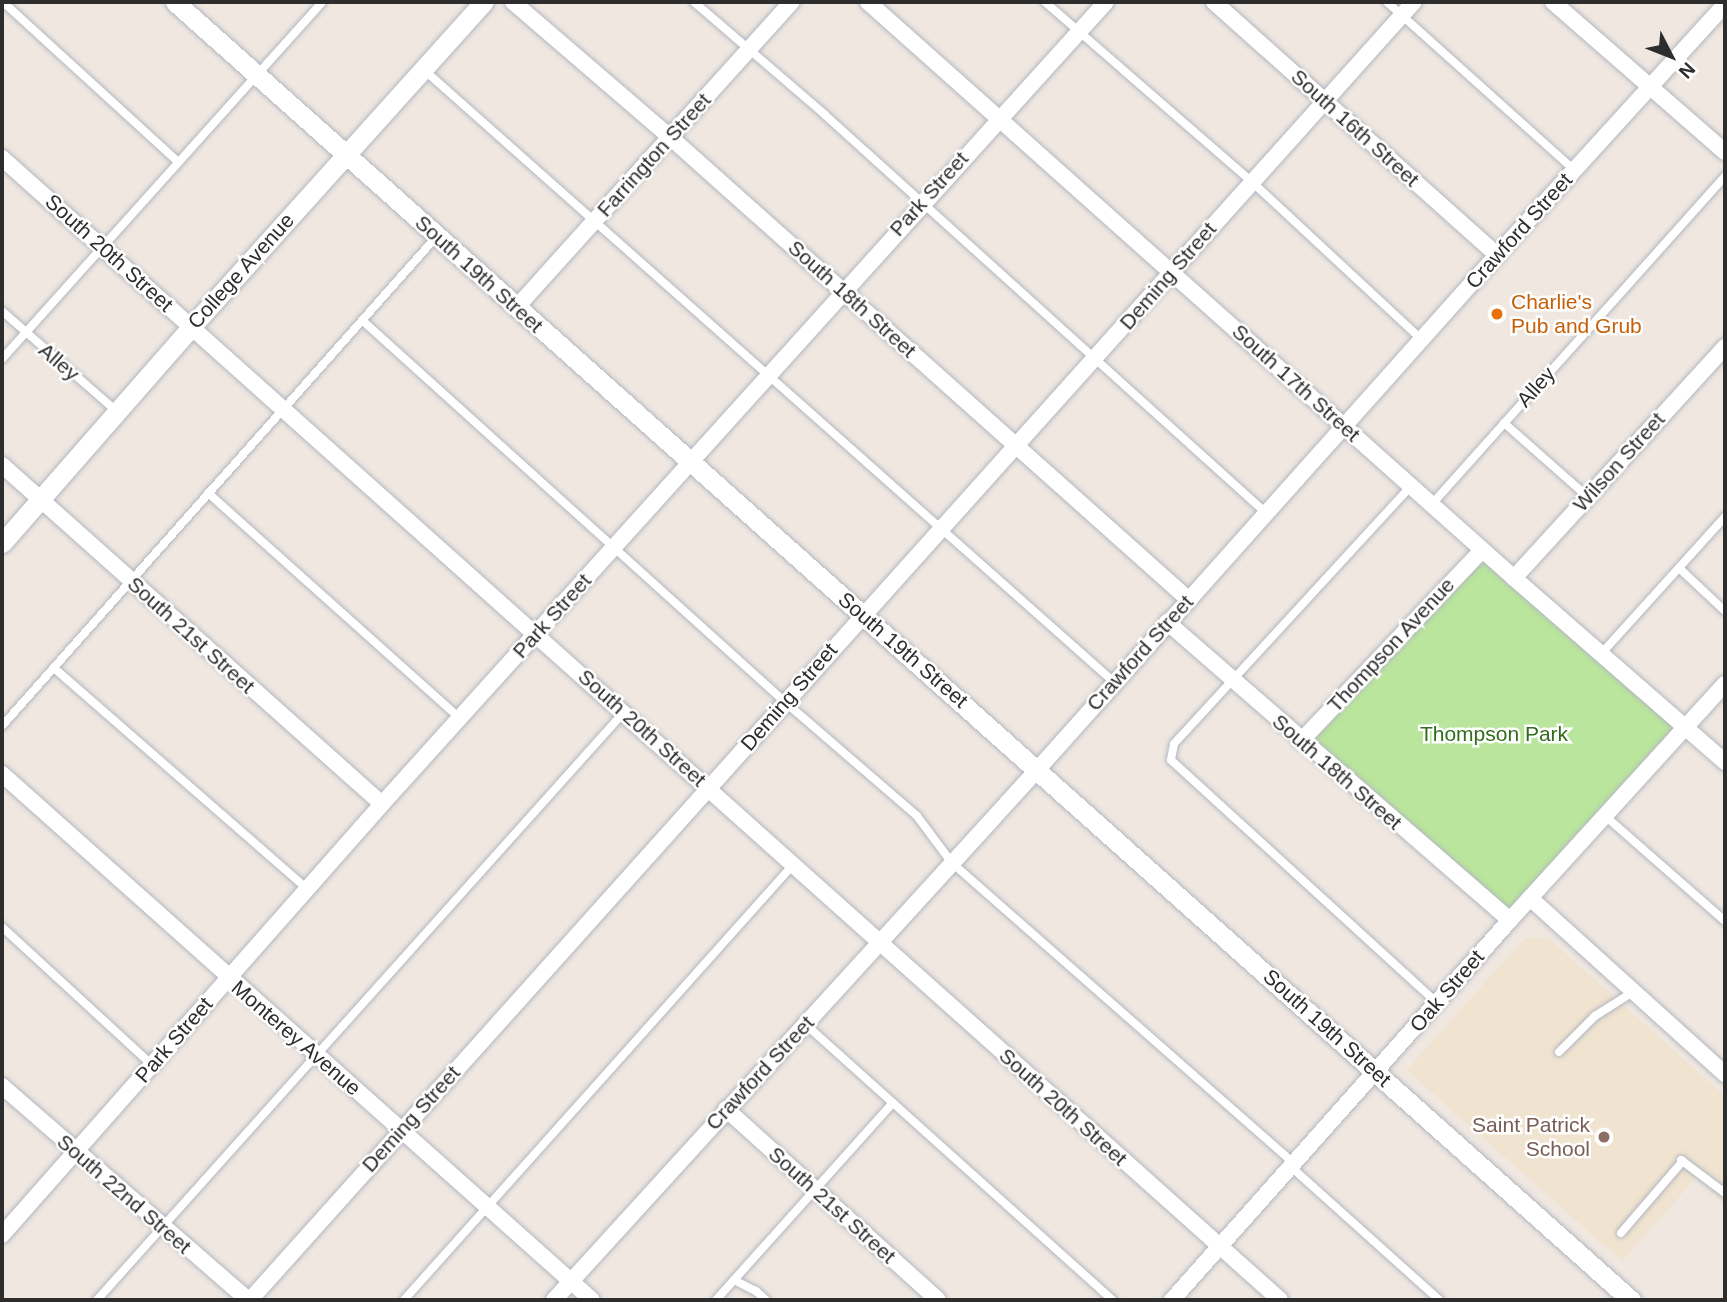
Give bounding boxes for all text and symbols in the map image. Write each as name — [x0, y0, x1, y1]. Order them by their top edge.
north arrow — [1636, 21, 1706, 91]
text: N — [1675, 58, 1699, 83]
street label: South 16th Street — [1286, 64, 1424, 192]
street label: Farrington Street — [592, 88, 716, 222]
street label: Park Street — [884, 147, 974, 241]
street label: Crawford Street — [1460, 168, 1578, 294]
street label: South 20th Street — [40, 189, 178, 317]
street label: College Avenue — [182, 208, 300, 334]
street label: South 19th Street — [410, 210, 548, 338]
street label: Deming Street — [1114, 217, 1222, 335]
street label: South 18th Street — [783, 235, 921, 363]
place label: Charlie's Pub and Grub — [1511, 289, 1642, 339]
marker: Charlie's Pub and Grub — [1489, 306, 1505, 322]
street label: South 17th Street — [1227, 319, 1365, 447]
street label: Alley — [34, 338, 84, 386]
street label: Alley — [1511, 362, 1561, 412]
street label: Wilson Street — [1568, 407, 1670, 517]
street label: Park Street — [507, 569, 597, 663]
street label: South 21st Street — [122, 571, 260, 699]
street label: Thompson Avenue — [1322, 572, 1460, 718]
street label: South 19th Street — [833, 587, 973, 713]
street label: Crawford Street — [1081, 590, 1199, 716]
street label: Deming Street — [735, 638, 843, 756]
street label: South 20th Street — [573, 664, 711, 792]
street label: South 18th Street — [1267, 709, 1407, 835]
park label: Thompson Park — [1420, 721, 1568, 747]
street label: Oak Street — [1405, 945, 1489, 1037]
street label: South 19th Street — [1258, 964, 1396, 1092]
street label: Monterey Avenue — [226, 975, 366, 1101]
street label: Park Street — [130, 992, 218, 1088]
street label: Crawford Street — [701, 1011, 819, 1135]
street label: South 20th Street — [994, 1043, 1132, 1171]
street label: Deming Street — [357, 1061, 465, 1177]
place label: Saint Patrick School — [1472, 1112, 1590, 1162]
street label: South 22nd Street — [52, 1129, 196, 1259]
marker: Saint Patrick School — [1596, 1129, 1612, 1145]
street label: South 21st Street — [763, 1141, 901, 1269]

